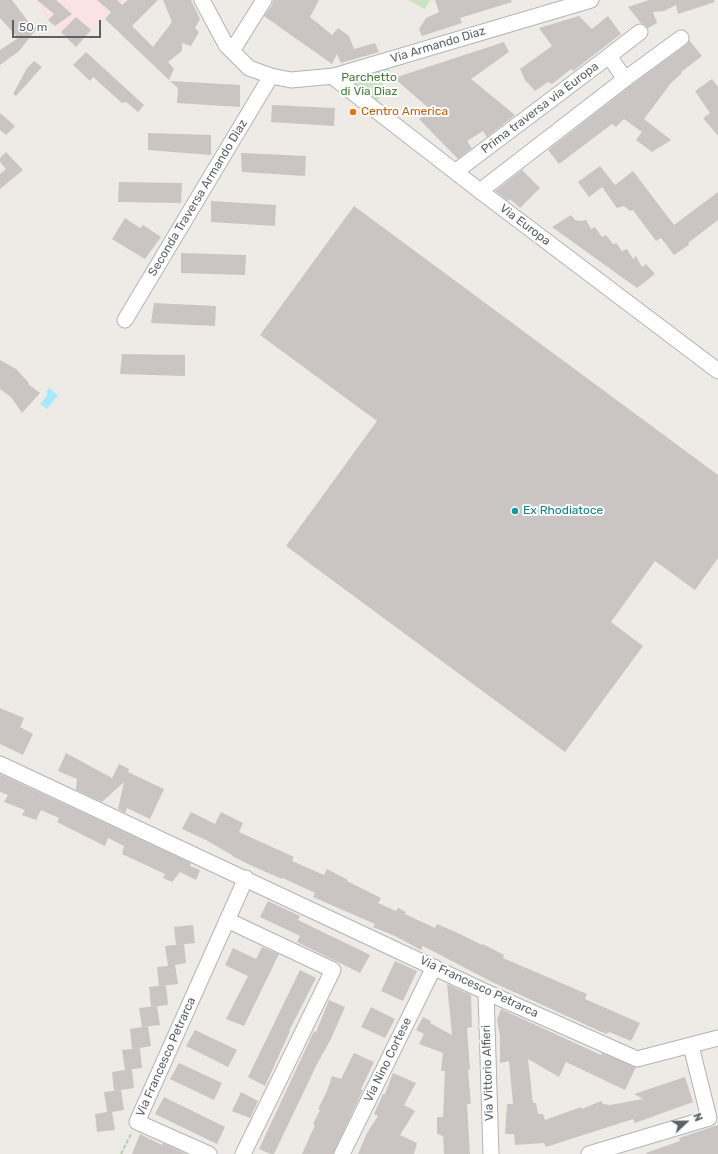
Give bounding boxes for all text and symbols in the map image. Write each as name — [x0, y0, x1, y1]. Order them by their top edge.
scale bar — [14, 12, 103, 38]
text: 50 m — [19, 20, 47, 34]
street label: Via Armando Diaz — [389, 24, 487, 66]
street label: Prima traversa via Europa — [479, 59, 601, 157]
park label: Parchetto di Via Diaz — [340, 71, 398, 99]
place label: Centro America — [361, 105, 448, 119]
marker: Centro America — [348, 107, 358, 117]
street label: Seconda Traversa Armando Diaz — [145, 117, 251, 279]
street label: Via Europa — [497, 201, 553, 249]
place label: Ex Rhodiatoce — [523, 504, 603, 518]
marker: Ex Rhodiatoce — [510, 506, 520, 516]
street label: Via Francesco Petrarca — [417, 953, 541, 1021]
street label: Via Francesco Petrarca — [133, 995, 199, 1119]
street label: Via Nino Cortese — [361, 1015, 415, 1105]
street label: Via Vittorio Alfieri — [479, 1025, 497, 1121]
north arrow — [666, 1102, 706, 1142]
text: N — [690, 1111, 705, 1123]

